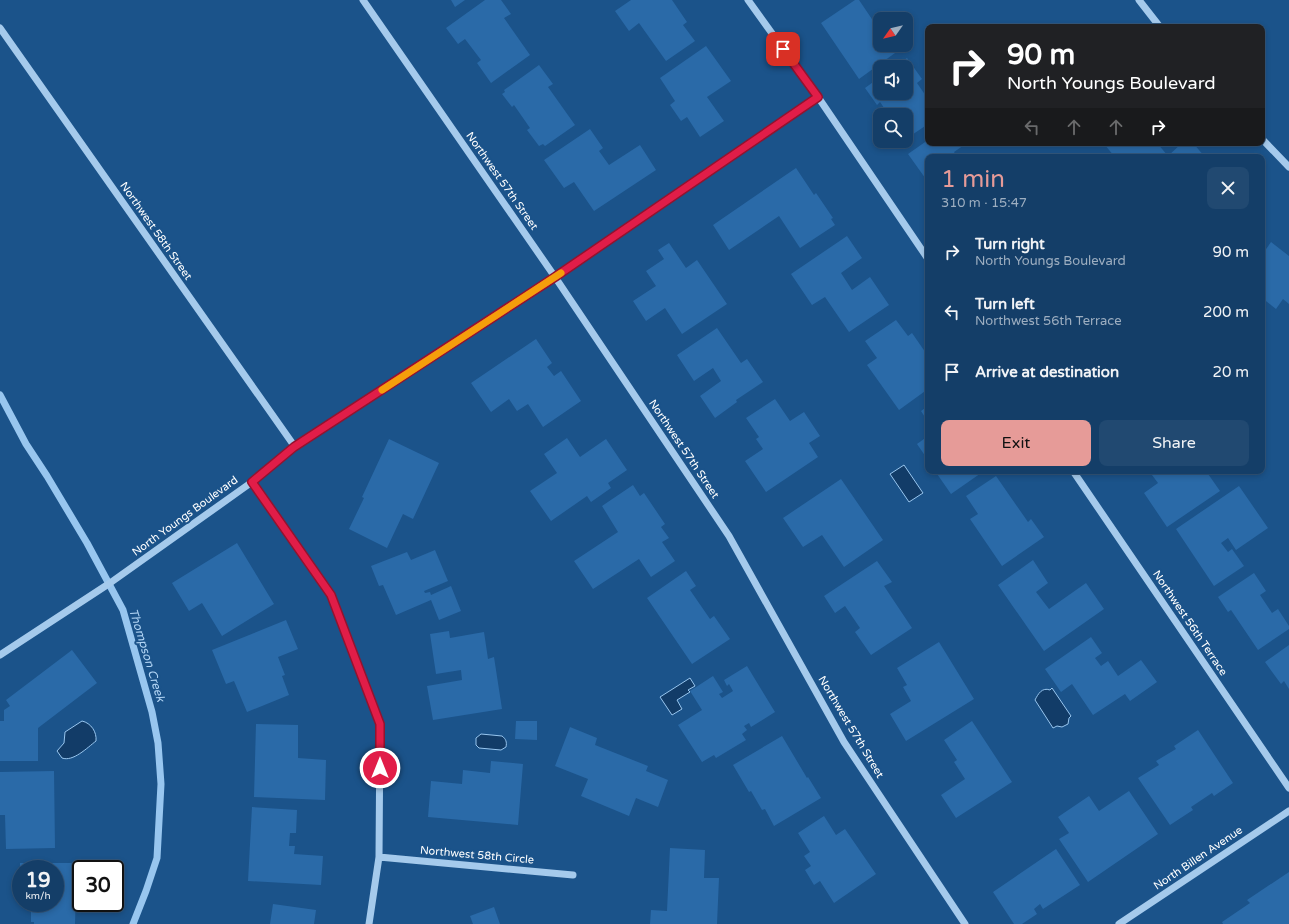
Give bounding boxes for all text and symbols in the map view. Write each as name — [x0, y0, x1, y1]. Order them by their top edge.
north arrow — [873, 12, 913, 52]
map controls — [873, 12, 913, 148]
pin — [766, 32, 800, 66]
icon: arrive — [772, 38, 794, 60]
text: 90 m — [1007, 38, 1075, 72]
icon: right — [941, 40, 993, 92]
button: sound — [873, 60, 913, 100]
text: North Youngs Boulevard — [1007, 72, 1216, 94]
button: search — [873, 108, 913, 148]
icon: left — [1021, 116, 1043, 138]
icon: ahead — [1063, 116, 1085, 138]
icon: ahead — [1105, 116, 1127, 138]
icon: right — [1147, 116, 1169, 138]
street label: Northwest 57th Street — [463, 130, 541, 232]
text: 1 min — [941, 165, 1005, 194]
button: close — [1207, 167, 1249, 209]
street label: Northwest 58th Street — [117, 180, 195, 282]
text: 310 m · 15:47 — [941, 195, 1027, 211]
text: Turn right — [975, 235, 1045, 253]
icon: right — [941, 241, 963, 263]
text: 90 m — [1212, 243, 1249, 261]
text: North Youngs Boulevard — [975, 253, 1126, 269]
text: Turn left — [975, 295, 1035, 313]
icon: left — [941, 301, 963, 323]
text: 200 m — [1203, 303, 1249, 321]
text: Northwest 56th Terrace — [975, 313, 1122, 329]
icon: arrive — [941, 361, 963, 383]
text: Arrive at destination — [975, 363, 1119, 381]
text: 20 m — [1212, 363, 1249, 381]
street label: Northwest 57th Street — [646, 397, 722, 501]
button: Exit — [941, 420, 1091, 466]
button: Share — [1099, 420, 1249, 466]
street label: North Youngs Boulevard — [130, 473, 240, 559]
street label: Northwest 56th Terrace — [1150, 568, 1230, 678]
water label: Thompson Creek — [126, 607, 168, 705]
street label: Northwest 57th Street — [815, 674, 887, 780]
position arrow — [359, 747, 401, 789]
street label: North Billen Avenue — [1151, 823, 1245, 893]
street label: Northwest 58th Circle — [419, 844, 535, 866]
speed limit sign: 30 — [72, 860, 124, 912]
text: 19 — [25, 869, 51, 893]
text: km/h — [25, 890, 51, 902]

